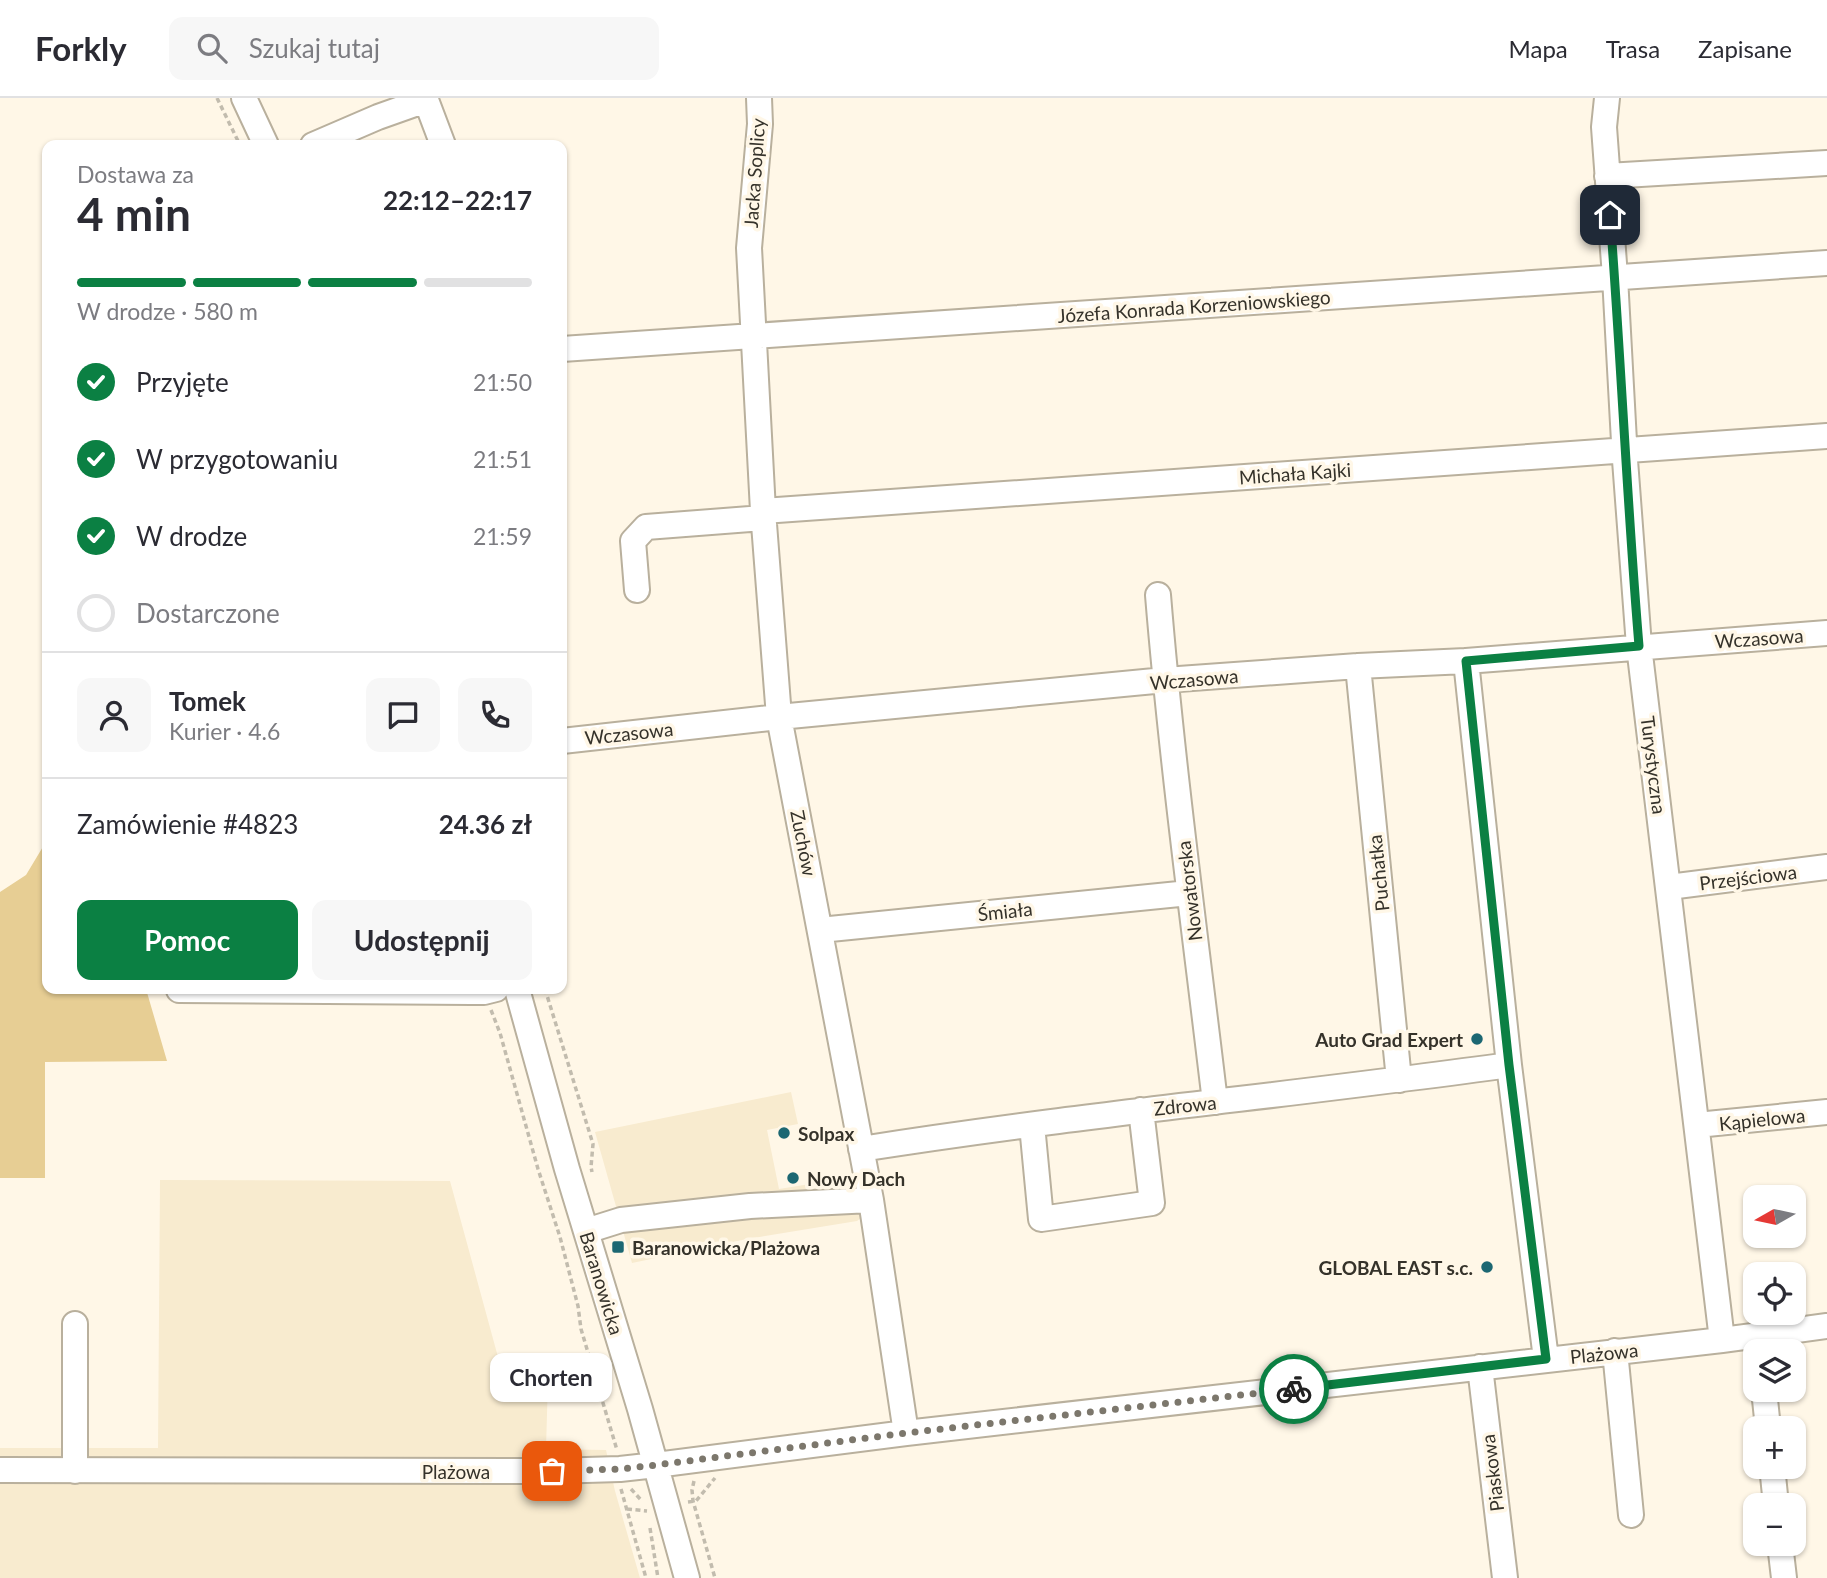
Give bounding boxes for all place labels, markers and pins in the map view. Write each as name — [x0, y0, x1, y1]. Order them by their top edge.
pin — [1580, 185, 1640, 245]
place label: Auto Grad Expert — [1314, 1028, 1463, 1051]
marker: Auto Grad Expert — [1469, 1031, 1485, 1047]
place label: Solpax — [798, 1122, 854, 1145]
marker: Solpax — [776, 1125, 792, 1141]
place label: Nowy Dach — [807, 1167, 905, 1190]
marker: Nowy Dach — [785, 1170, 801, 1186]
place label: Baranowicka/Plażowa — [632, 1236, 820, 1259]
marker: Baranowicka/Plażowa — [610, 1239, 626, 1255]
place label: GLOBAL EAST s.c. — [1319, 1256, 1473, 1279]
marker: GLOBAL EAST s.c. — [1479, 1259, 1495, 1275]
callout: Chorten — [491, 1352, 613, 1401]
pin — [522, 1441, 582, 1501]

